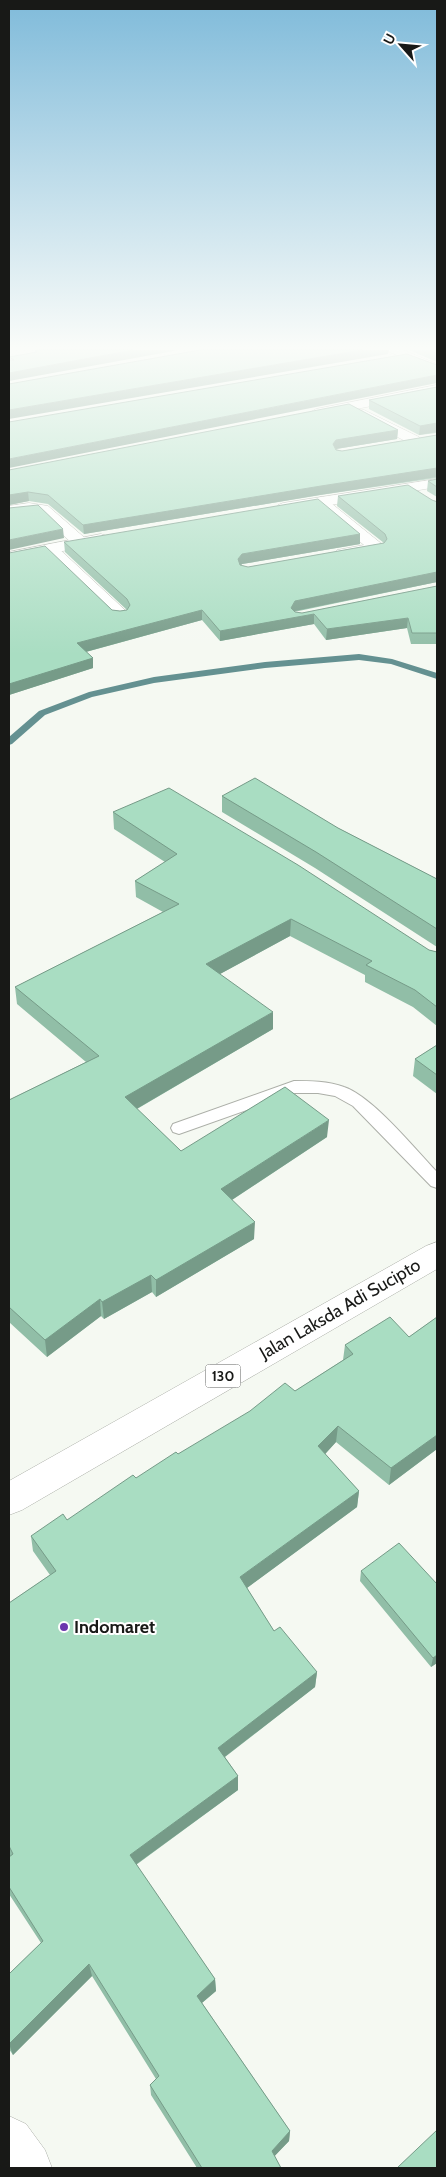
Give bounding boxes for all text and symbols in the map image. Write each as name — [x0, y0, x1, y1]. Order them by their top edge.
north arrow — [376, 20, 426, 70]
text: U — [379, 31, 400, 48]
street label: Jalan Laksda Adi Sucipto — [255, 1254, 425, 1365]
road number: 130 — [206, 1364, 240, 1388]
place label: Indomaret — [74, 1616, 155, 1638]
marker: Indomaret — [58, 1621, 70, 1633]

